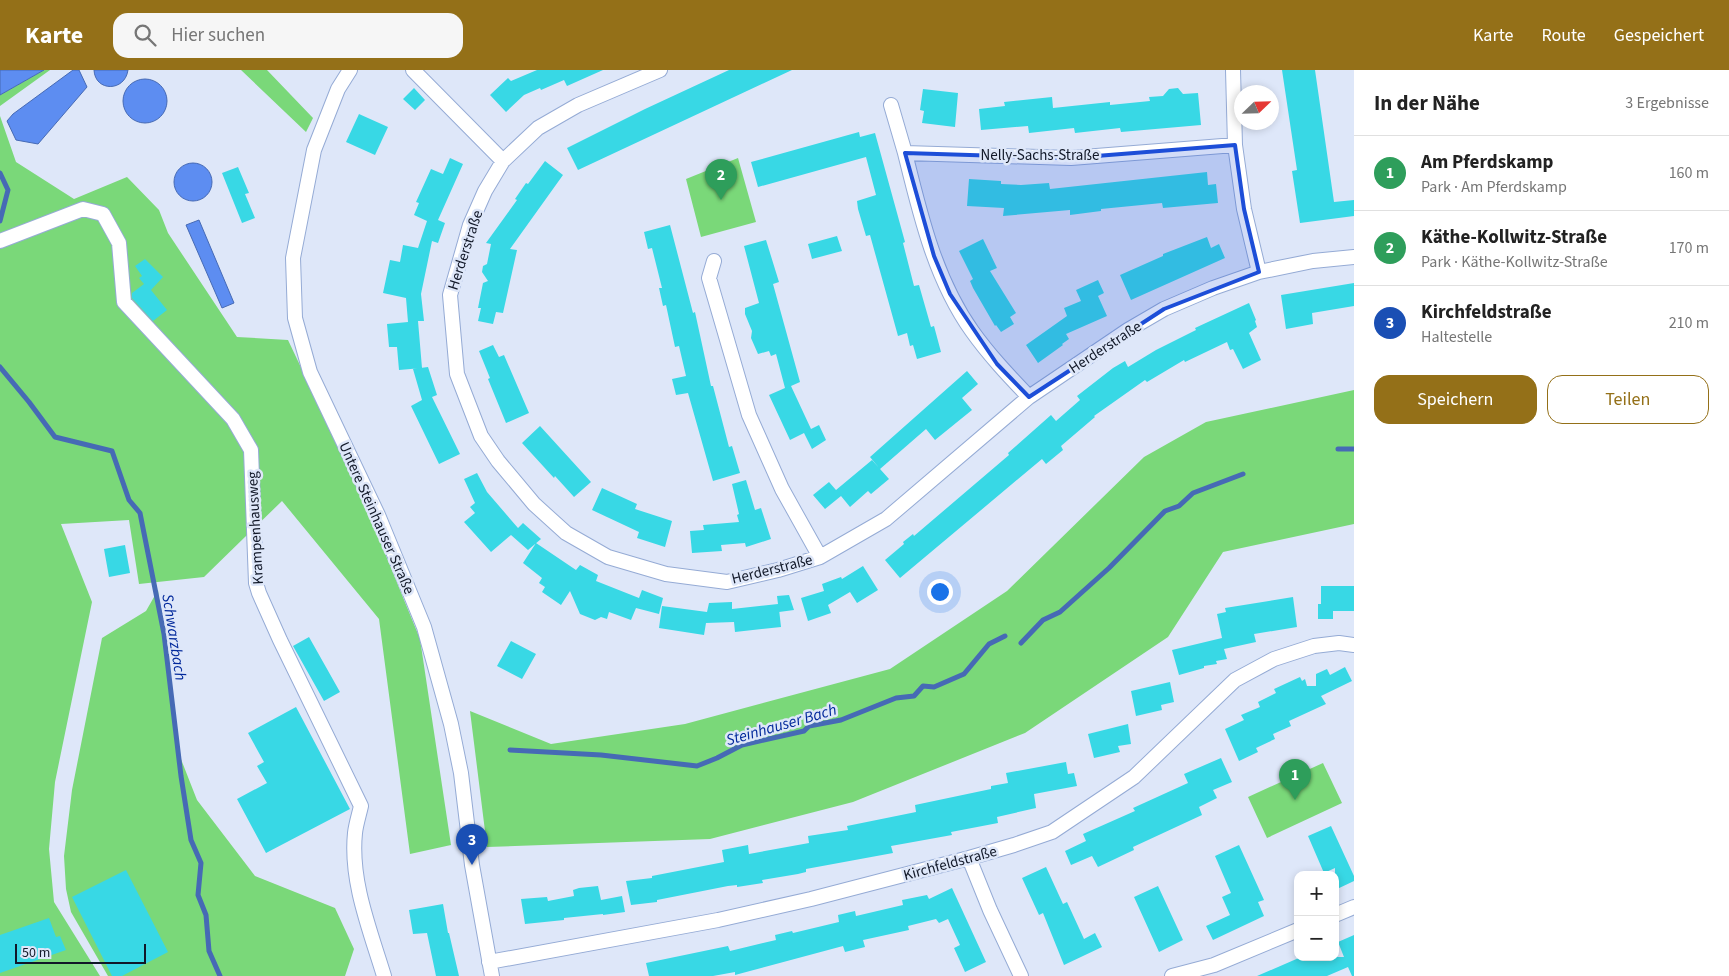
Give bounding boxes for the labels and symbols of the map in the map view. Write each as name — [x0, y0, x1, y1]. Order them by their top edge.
north arrow — [1234, 85, 1279, 130]
street label: Nelly-Sachs-Straße — [981, 145, 1099, 166]
pin: 2 — [705, 159, 737, 200]
street label: Herderstraße — [443, 208, 488, 293]
street label: Herderstraße — [1065, 316, 1146, 379]
street label: Untere Steinhauser Straße — [333, 439, 420, 598]
street label: Krampenhausweg — [242, 470, 269, 585]
street label: Herderstraße — [729, 549, 815, 590]
your location — [927, 579, 953, 605]
water label: Schwarzbach — [156, 592, 192, 682]
water label: Steinhauser Bach — [723, 699, 839, 751]
pin: 1 — [1279, 759, 1311, 800]
pin: 3 — [456, 824, 488, 865]
street label: Kirchfeldstraße — [901, 841, 999, 886]
scale bar — [15, 941, 146, 964]

